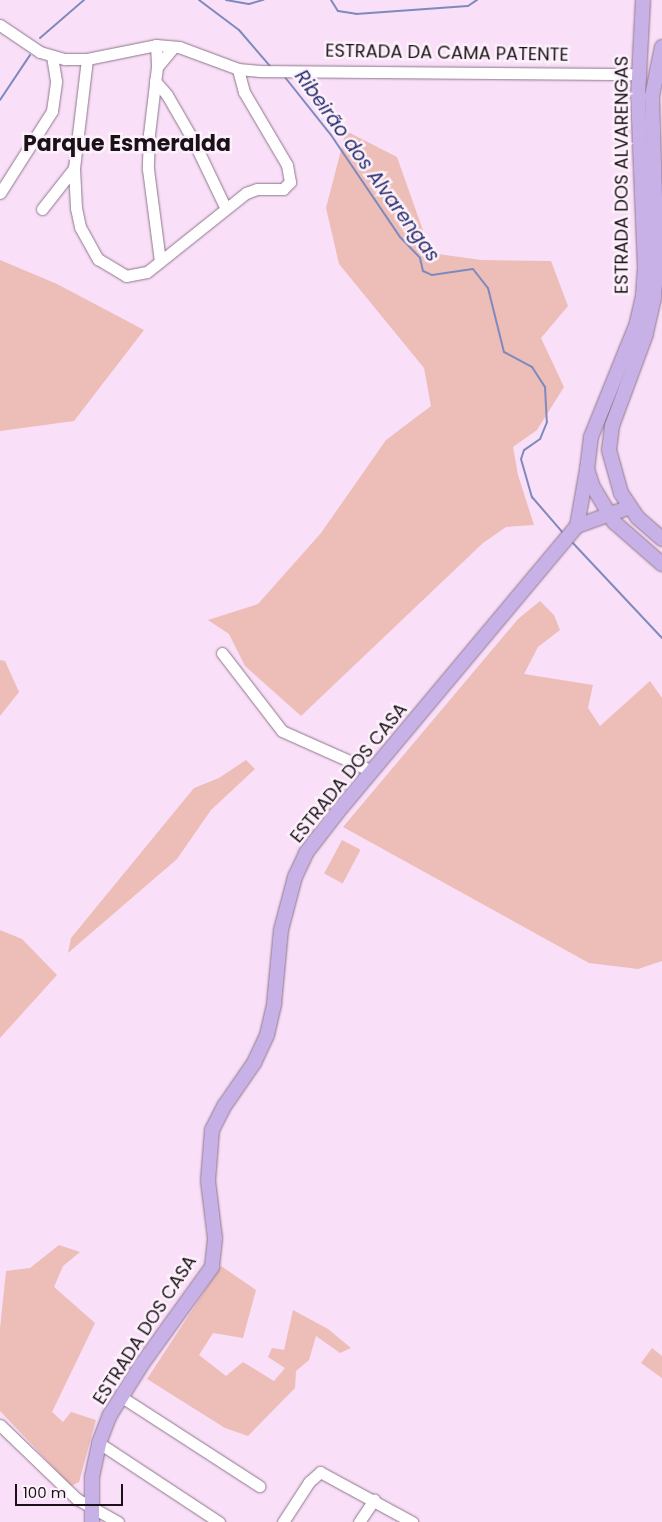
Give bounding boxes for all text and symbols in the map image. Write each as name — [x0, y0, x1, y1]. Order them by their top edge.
street label: ESTRADA DA CAMA PATENTE — [325, 40, 569, 66]
street label: ESTRADA DOS ALVARENGAS — [611, 56, 633, 294]
water label: Ribeirão dos Alvarengas — [290, 66, 444, 266]
district label: Parque Esmeralda — [23, 131, 231, 157]
street label: ESTRADA DOS CASA — [286, 699, 412, 847]
street label: ESTRADA DOS CASA — [89, 1251, 201, 1409]
scale bar — [18, 1474, 125, 1506]
text: 100 m — [23, 1482, 66, 1503]

